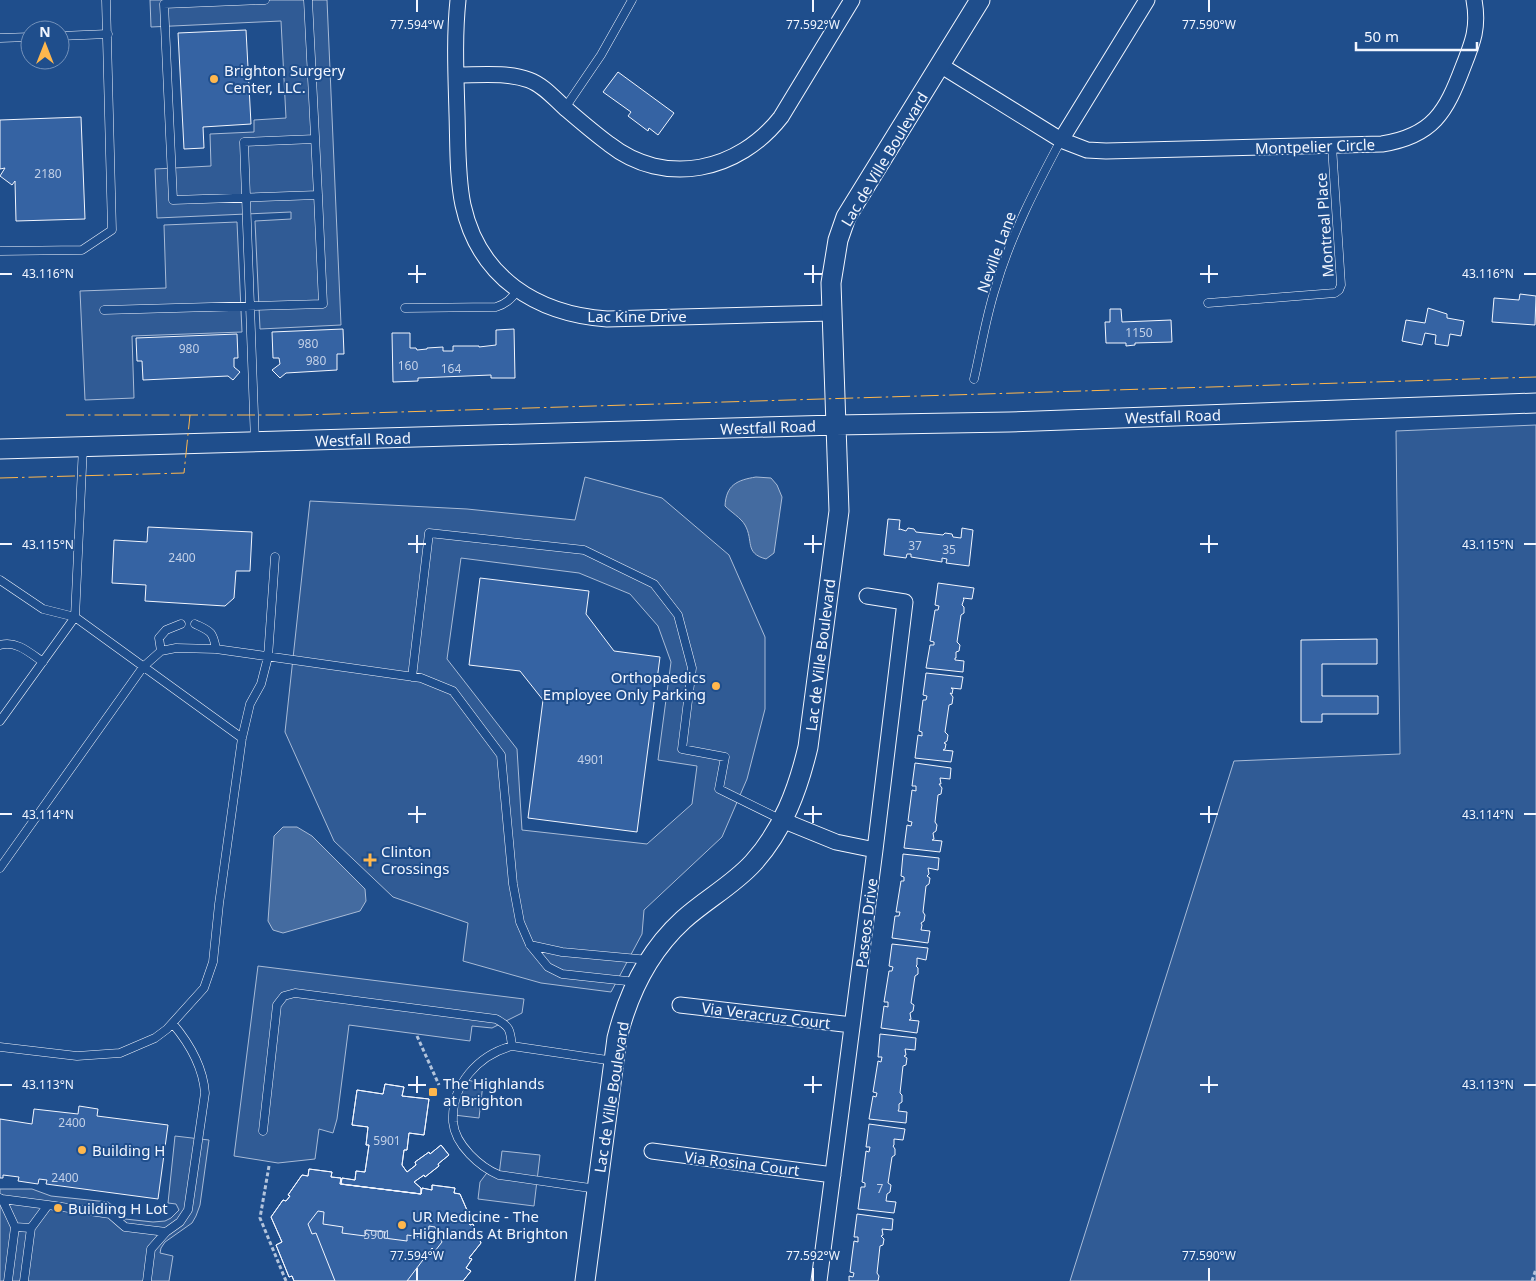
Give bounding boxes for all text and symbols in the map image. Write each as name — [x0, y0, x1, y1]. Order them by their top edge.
text: 77.594°W — [390, 16, 444, 33]
text: 77.592°W — [786, 16, 840, 33]
text: 77.590°W — [1182, 16, 1236, 33]
north arrow — [20, 20, 70, 70]
scale bar — [1356, 20, 1477, 52]
text: N — [39, 22, 51, 41]
text: 50 m — [1364, 26, 1399, 46]
place label: Brighton Surgery Center, LLC. — [224, 60, 345, 97]
marker: Brighton Surgery Center, LLC. — [208, 73, 220, 85]
street label: Lac de Ville Boulevard — [836, 88, 932, 230]
street label: Montpelier Circle — [1255, 134, 1375, 158]
house number: 2180 — [34, 165, 62, 182]
street label: Montreal Place — [1310, 172, 1338, 278]
street label: Neville Lane — [972, 209, 1020, 295]
text: 43.116°N — [22, 265, 74, 282]
text: 43.116°N — [1462, 265, 1514, 282]
street label: Lac Kine Drive — [587, 306, 687, 326]
house number: 1150 — [1125, 324, 1153, 341]
house number: 980 — [298, 335, 318, 352]
house number: 980 — [179, 340, 199, 357]
house number: 980 — [306, 352, 326, 369]
house number: 160 — [398, 357, 418, 374]
house number: 164 — [441, 360, 461, 377]
street label: Westfall Road — [1125, 404, 1221, 428]
street label: Westfall Road — [720, 415, 816, 439]
street label: Westfall Road — [315, 427, 411, 451]
text: 43.115°N — [22, 536, 74, 553]
text: 43.115°N — [1462, 536, 1514, 553]
house number: 37 — [908, 537, 922, 554]
house number: 35 — [942, 541, 956, 558]
house number: 2400 — [168, 549, 196, 566]
street label: Lac de Ville Boulevard — [801, 578, 839, 732]
place label: Orthopaedics Employee Only Parking — [543, 667, 706, 704]
marker: Orthopaedics Employee Only Parking — [710, 680, 722, 692]
house number: 4901 — [577, 751, 605, 768]
text: 43.114°N — [22, 806, 74, 823]
text: 43.114°N — [1462, 806, 1514, 823]
place label: Clinton Crossings — [381, 841, 449, 878]
marker: Clinton Crossings — [363, 853, 377, 867]
street label: Paseos Drive — [851, 877, 881, 969]
street label: Via Veracruz Court — [700, 997, 832, 1033]
street label: Lac de Ville Boulevard — [589, 1020, 633, 1174]
place label: The Highlands at Brighton — [443, 1073, 544, 1110]
text: 43.113°N — [22, 1076, 74, 1093]
text: 43.113°N — [1462, 1076, 1514, 1093]
marker: The Highlands at Brighton — [427, 1086, 439, 1098]
house number: 2400 — [58, 1114, 86, 1131]
house number: 5901 — [373, 1132, 401, 1149]
place label: Building H — [92, 1140, 165, 1160]
marker: Building H — [76, 1144, 88, 1156]
street label: Via Rosina Court — [683, 1146, 801, 1180]
house number: 2400 — [51, 1169, 79, 1186]
house number: 7 — [877, 1180, 884, 1197]
place label: Building H Lot — [68, 1198, 168, 1218]
marker: Building H Lot — [52, 1202, 64, 1214]
place label: UR Medicine - The Highlands At Brighton — [412, 1206, 568, 1243]
marker: UR Medicine - The Highlands At Brighton — [396, 1219, 408, 1231]
house number: 5901 — [363, 1226, 391, 1243]
text: 77.594°W — [390, 1247, 444, 1264]
text: 77.592°W — [786, 1247, 840, 1264]
text: 77.590°W — [1182, 1247, 1236, 1264]

